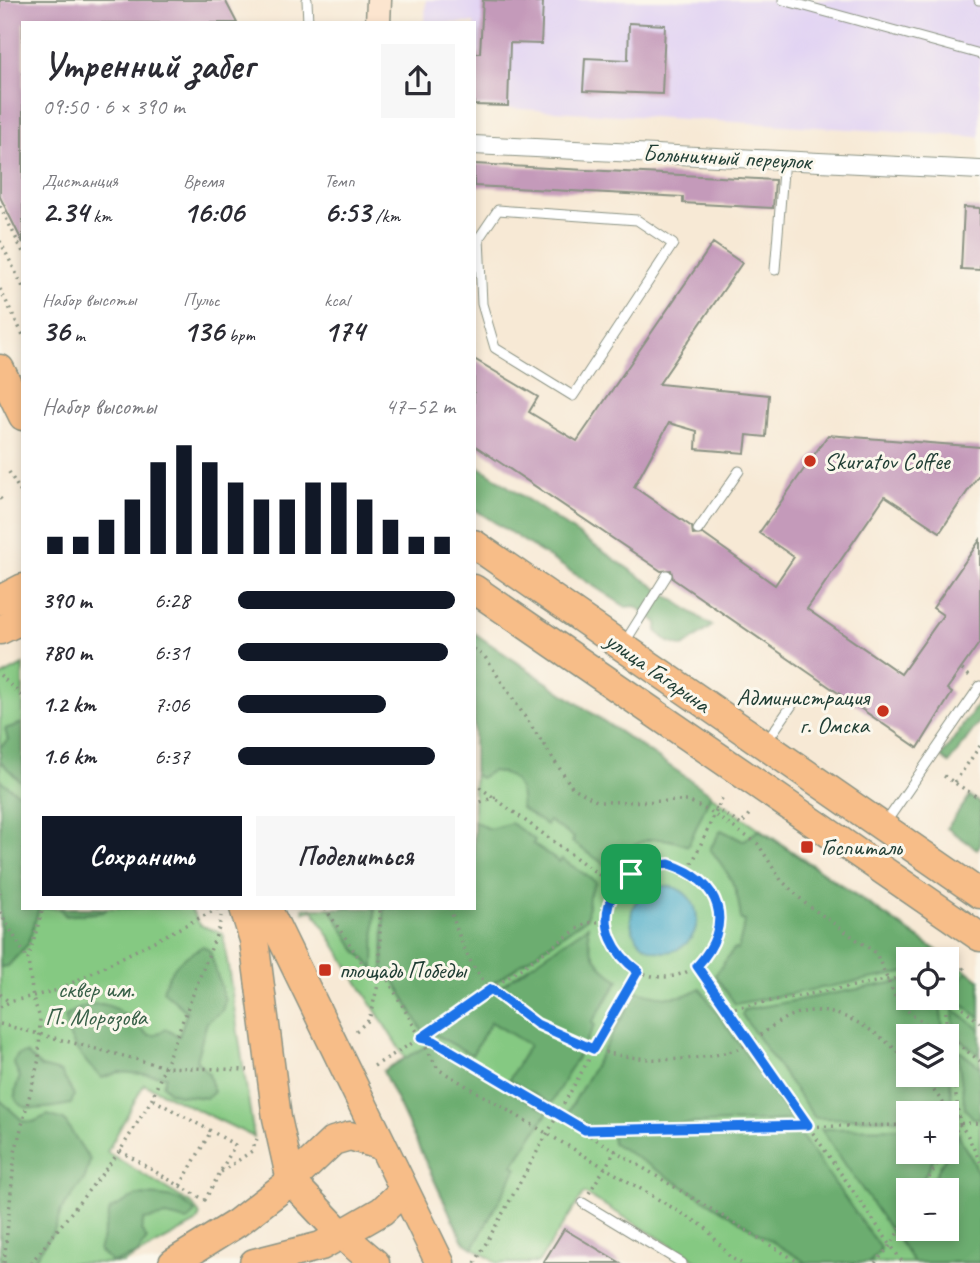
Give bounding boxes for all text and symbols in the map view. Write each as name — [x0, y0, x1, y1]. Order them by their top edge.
text: Утренний забег — [42, 42, 254, 89]
button: share — [381, 44, 455, 118]
text: 09:50 · 6 × 390 m — [42, 92, 185, 121]
street label: Больничный переулок — [642, 138, 814, 176]
text: Дистанция — [42, 169, 118, 193]
text: Время — [183, 169, 223, 193]
text: Темп — [324, 169, 355, 193]
text: 2.34 — [42, 193, 88, 231]
text: 16:06 — [183, 193, 244, 231]
text: 6:53 — [324, 193, 371, 231]
text: km — [88, 204, 112, 228]
text: /km — [371, 204, 400, 228]
text: Набор высоты — [42, 288, 136, 312]
text: Пульс — [183, 288, 220, 312]
text: kcal — [324, 288, 349, 312]
text: 36 — [42, 312, 70, 350]
text: 136 — [183, 312, 224, 350]
text: 174 — [324, 312, 364, 350]
text: m — [70, 323, 85, 347]
text: bpm — [224, 323, 255, 347]
text: Набор высоты — [42, 392, 156, 421]
text: 47–52 m — [385, 392, 455, 421]
place label: Skuratov Coffee — [824, 446, 952, 476]
marker: Skuratov Coffee — [802, 453, 818, 469]
text: 390 m — [42, 586, 91, 615]
text: 6:28 — [154, 586, 190, 615]
street label: улица Гагарина — [598, 624, 718, 720]
text: 780 m — [42, 638, 92, 667]
text: 6:31 — [154, 638, 190, 667]
place label: Администрация г. Омска — [737, 682, 871, 740]
text: 1.2 km — [42, 690, 96, 719]
text: 7:06 — [154, 690, 190, 719]
marker: Администрация г. Омска — [875, 703, 891, 719]
text: 1.6 km — [42, 742, 96, 771]
text: 6:37 — [154, 742, 190, 771]
button: Сохранить — [42, 816, 242, 896]
button: Поделиться — [256, 816, 455, 896]
place label: Госпиталь — [821, 832, 903, 862]
marker: Госпиталь — [799, 839, 815, 855]
pin — [601, 844, 661, 904]
icon: arrive — [612, 855, 650, 893]
map controls — [896, 947, 959, 1241]
button: locate — [896, 947, 959, 1010]
place label: площадь Победы — [339, 955, 468, 985]
marker: площадь Победы — [317, 962, 333, 978]
park label: сквер им. П. Морозова — [45, 974, 149, 1032]
button: layers — [896, 1024, 959, 1087]
button: + — [896, 1101, 959, 1164]
button: − — [896, 1178, 959, 1241]

